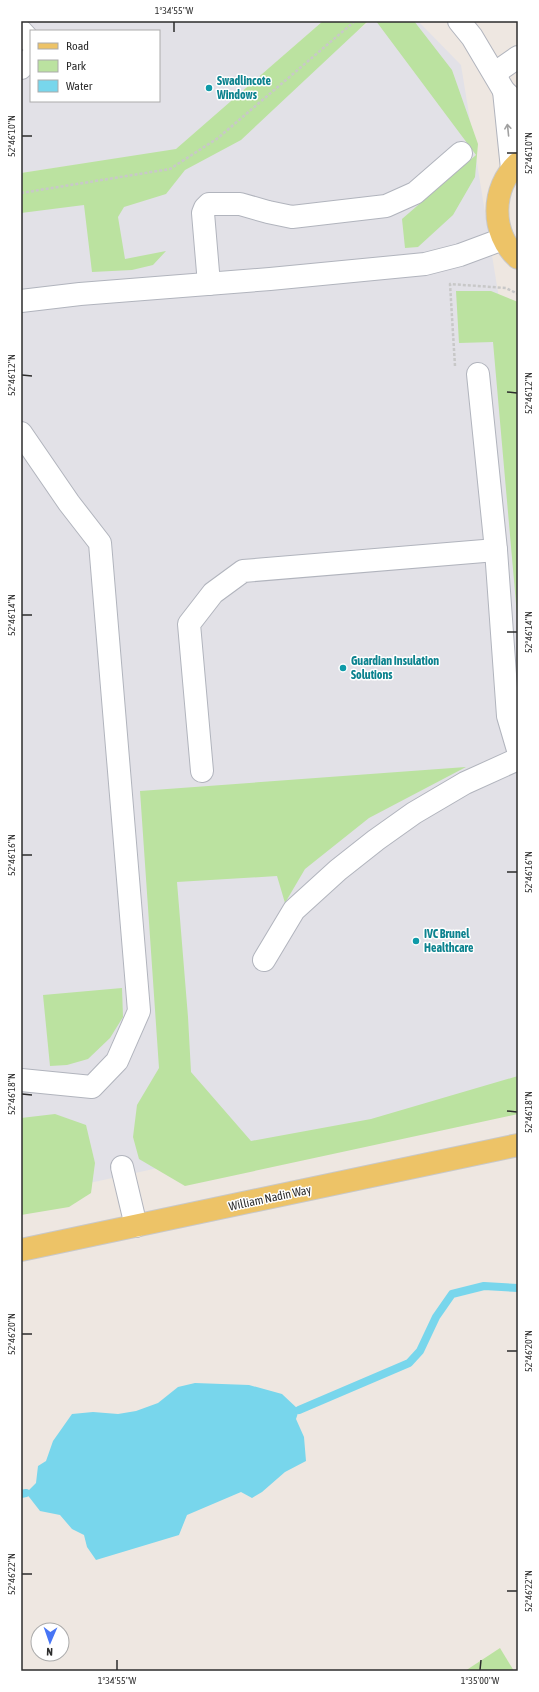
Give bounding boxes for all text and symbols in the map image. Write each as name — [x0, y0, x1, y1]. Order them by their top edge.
text: 1°34'55"W — [155, 5, 194, 16]
legend — [30, 30, 160, 102]
text: Road — [66, 39, 89, 53]
text: Park — [66, 59, 87, 73]
place label: Swadlincote Windows — [216, 74, 271, 102]
text: Water — [66, 79, 93, 93]
marker: Swadlincote Windows — [204, 83, 214, 93]
text: 52°46'10"N — [6, 115, 17, 157]
one-way arrow — [504, 124, 512, 137]
text: 52°46'10"N — [523, 132, 534, 174]
text: 52°46'12"N — [6, 354, 17, 396]
text: 52°46'12"N — [523, 372, 534, 414]
text: 52°46'14"N — [6, 594, 17, 636]
text: 52°46'14"N — [523, 611, 534, 653]
place label: Guardian Insulation Solutions — [351, 654, 439, 682]
marker: Guardian Insulation Solutions — [338, 663, 348, 673]
text: 52°46'16"N — [6, 834, 17, 876]
text: 52°46'16"N — [523, 851, 534, 893]
place label: IVC Brunel Healthcare — [424, 927, 474, 955]
marker: IVC Brunel Healthcare — [411, 936, 421, 946]
text: 52°46'18"N — [6, 1073, 17, 1115]
text: 52°46'18"N — [523, 1091, 534, 1133]
street label: William Nadin Way — [228, 1182, 313, 1214]
text: 52°46'20"N — [6, 1313, 17, 1355]
text: 52°46'20"N — [523, 1330, 534, 1372]
text: 52°46'22"N — [6, 1553, 17, 1595]
text: 52°46'22"N — [523, 1570, 534, 1612]
north arrow — [30, 1622, 70, 1662]
text: N — [46, 1646, 53, 1658]
text: 1°34'55"W — [98, 1675, 137, 1686]
text: 1°35'00"W — [461, 1675, 500, 1686]

